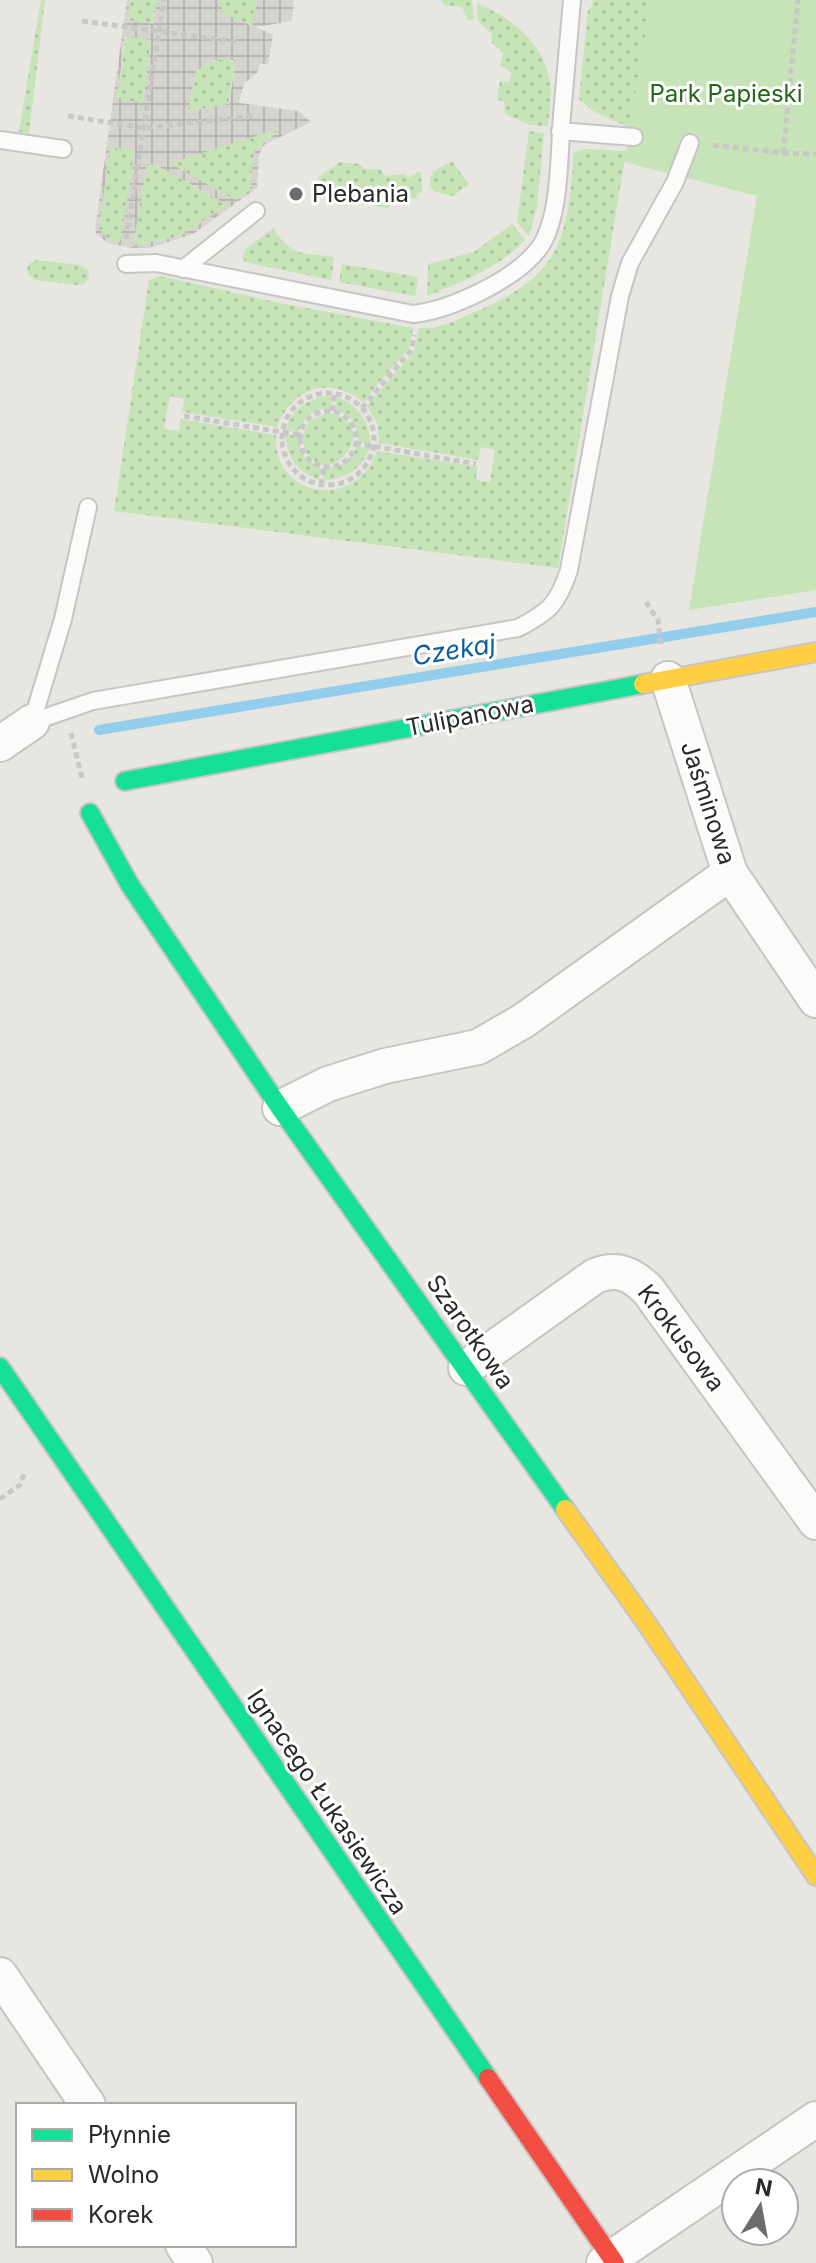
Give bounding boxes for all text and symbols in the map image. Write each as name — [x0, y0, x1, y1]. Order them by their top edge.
park label: Park Papieski — [649, 79, 803, 108]
place label: Plebania — [312, 179, 409, 208]
marker: Plebania — [287, 185, 305, 203]
water label: Czekaj — [410, 628, 498, 671]
street label: Tulipanowa — [404, 689, 536, 742]
street label: Jaśminowa — [675, 738, 742, 868]
street label: Szarotkowa — [420, 1269, 520, 1394]
street label: Krokusowa — [632, 1279, 731, 1397]
street label: Ignacego Łukasiewicza — [241, 1684, 414, 1920]
legend — [16, 2103, 296, 2247]
text: Płynnie — [88, 2120, 171, 2149]
text: Wolno — [88, 2160, 159, 2189]
north arrow — [720, 2167, 800, 2247]
text: N — [753, 2173, 775, 2202]
text: Korek — [88, 2200, 153, 2229]

